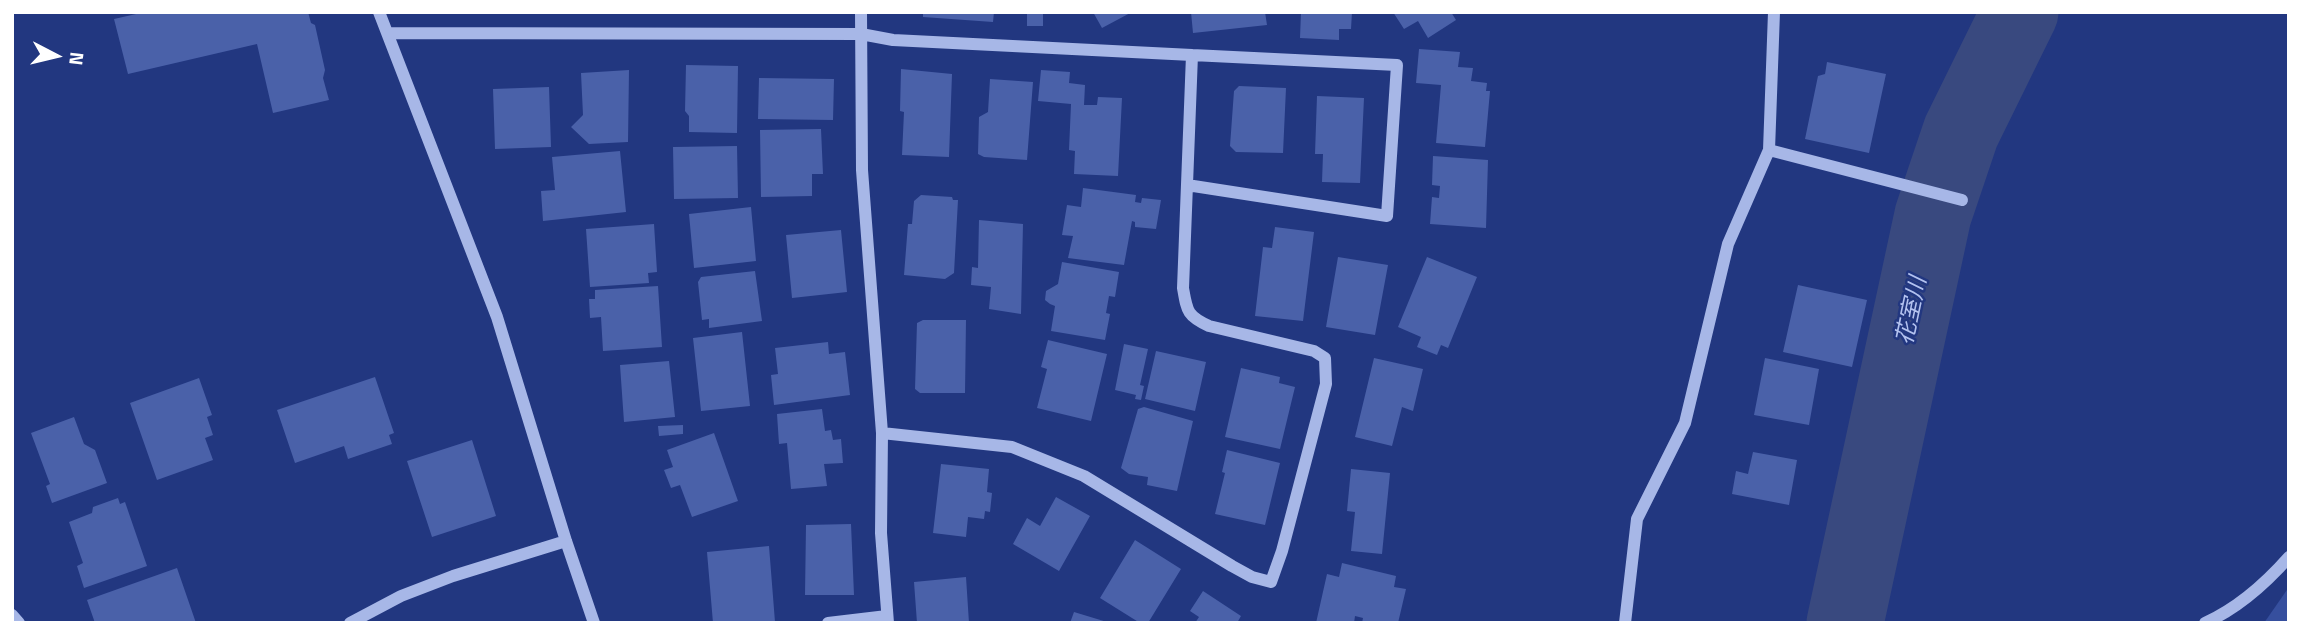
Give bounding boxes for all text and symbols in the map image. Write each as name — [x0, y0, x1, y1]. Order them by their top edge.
north arrow — [21, 21, 91, 91]
text: N — [62, 50, 93, 67]
water label: 花室川 — [1892, 274, 1934, 348]

